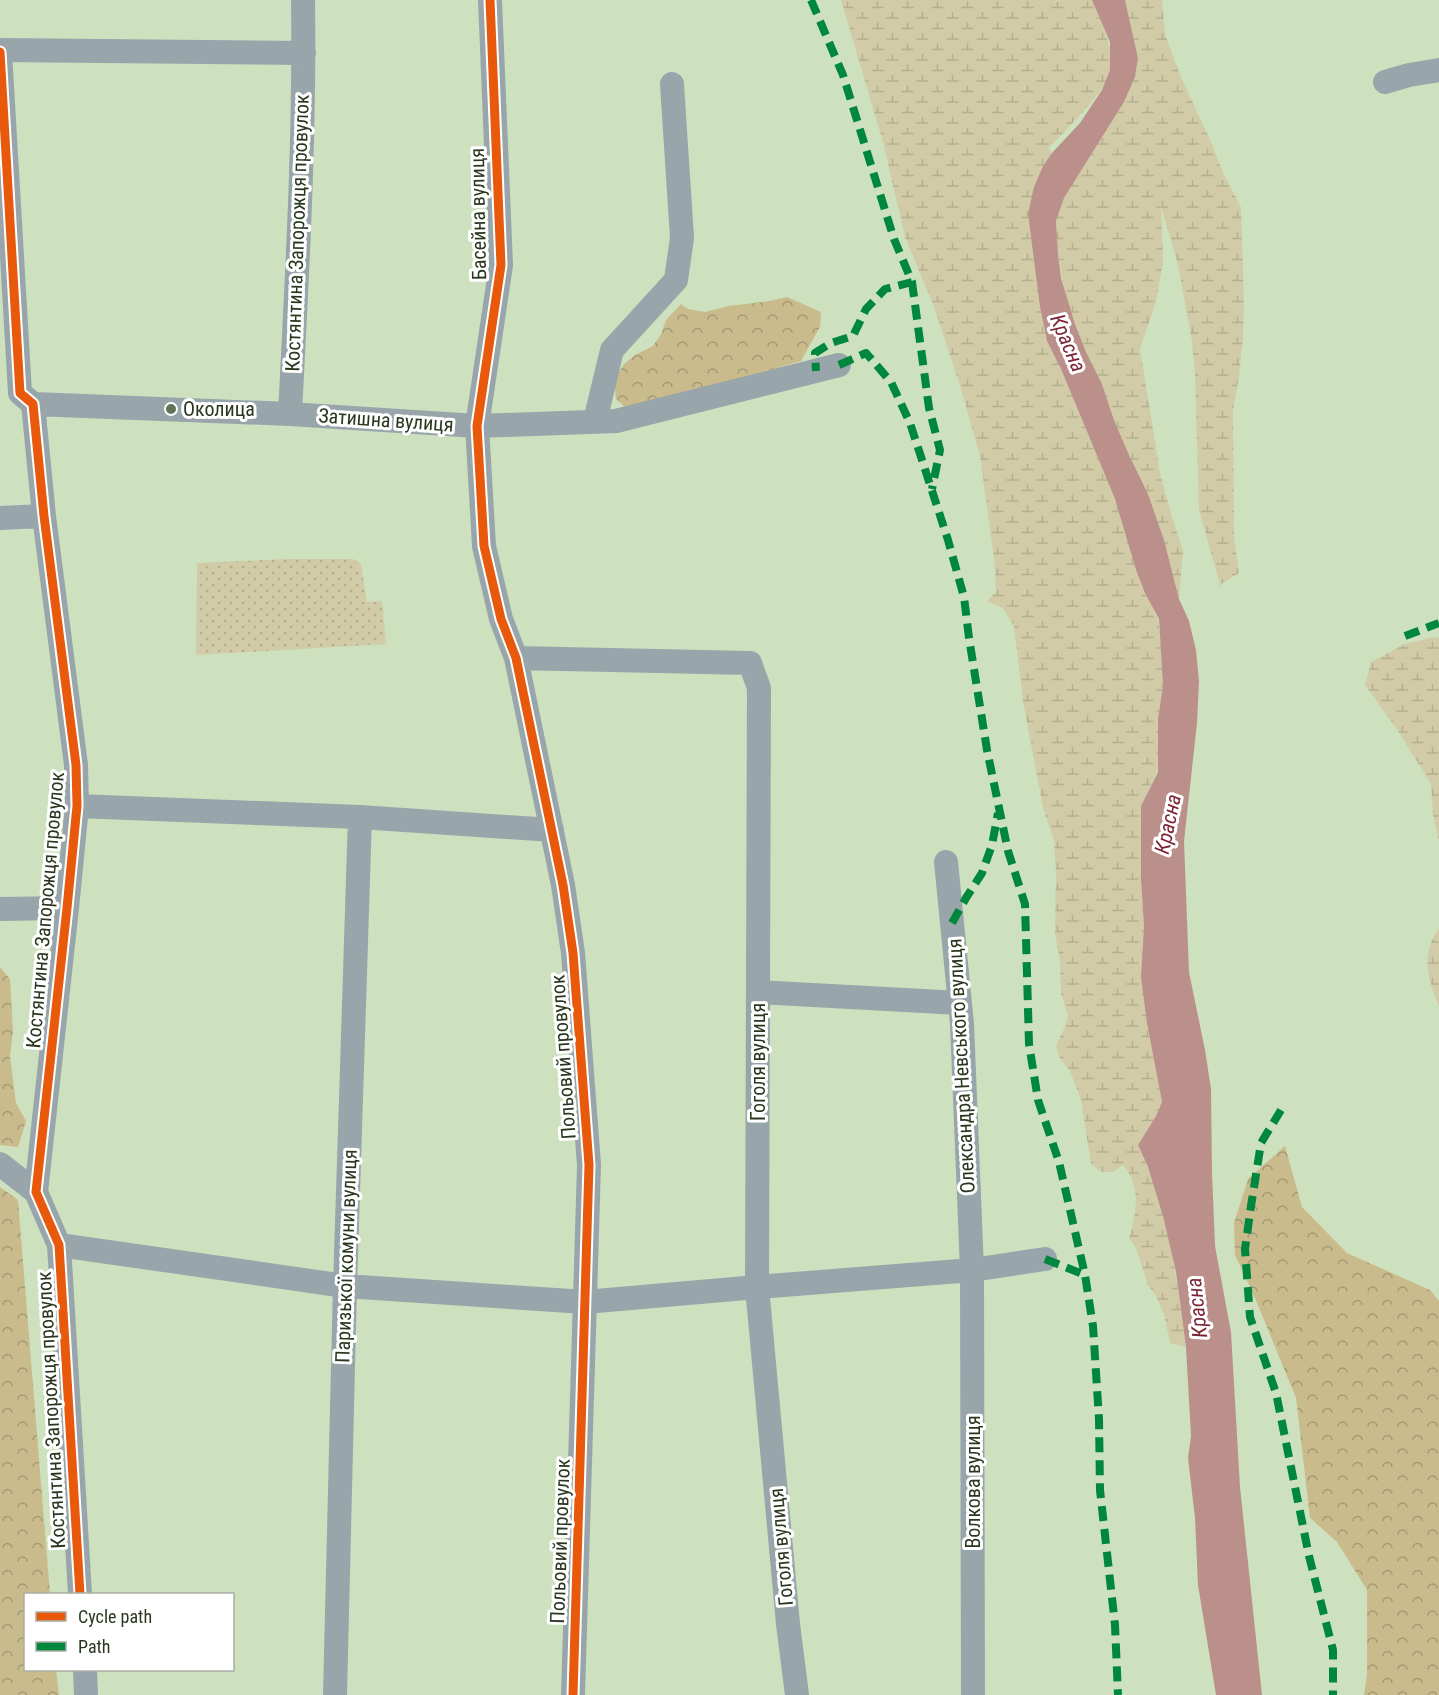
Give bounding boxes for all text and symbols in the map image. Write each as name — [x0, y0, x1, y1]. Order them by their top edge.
street label: Костянтина Запорожця провулок — [280, 94, 314, 372]
street label: Басейна вулиця — [465, 148, 491, 280]
water label: Красна — [1045, 310, 1091, 376]
place label: Околица — [183, 397, 255, 421]
marker: Околица — [164, 402, 178, 416]
street label: Затишна вулиця — [318, 403, 454, 437]
street label: Костянтина Запорожця провулок — [21, 770, 69, 1049]
water label: Красна — [1150, 792, 1186, 856]
street label: Олександра Невського вулиця — [942, 938, 980, 1194]
street label: Польовий провулок — [545, 973, 581, 1140]
street label: Гоголя вулиця — [746, 1003, 770, 1121]
street label: Паризької комуни вулиця — [330, 1149, 362, 1363]
street label: Костянтина Запорожця провулок — [32, 1270, 70, 1549]
water label: Красна — [1182, 1277, 1212, 1339]
street label: Волкова вулиця — [961, 1415, 985, 1549]
street label: Польовий провулок — [545, 1458, 575, 1624]
street label: Гоголя вулиця — [764, 1487, 798, 1607]
legend — [24, 1593, 234, 1671]
text: Cycle path — [78, 1606, 152, 1627]
text: Path — [78, 1636, 111, 1657]

